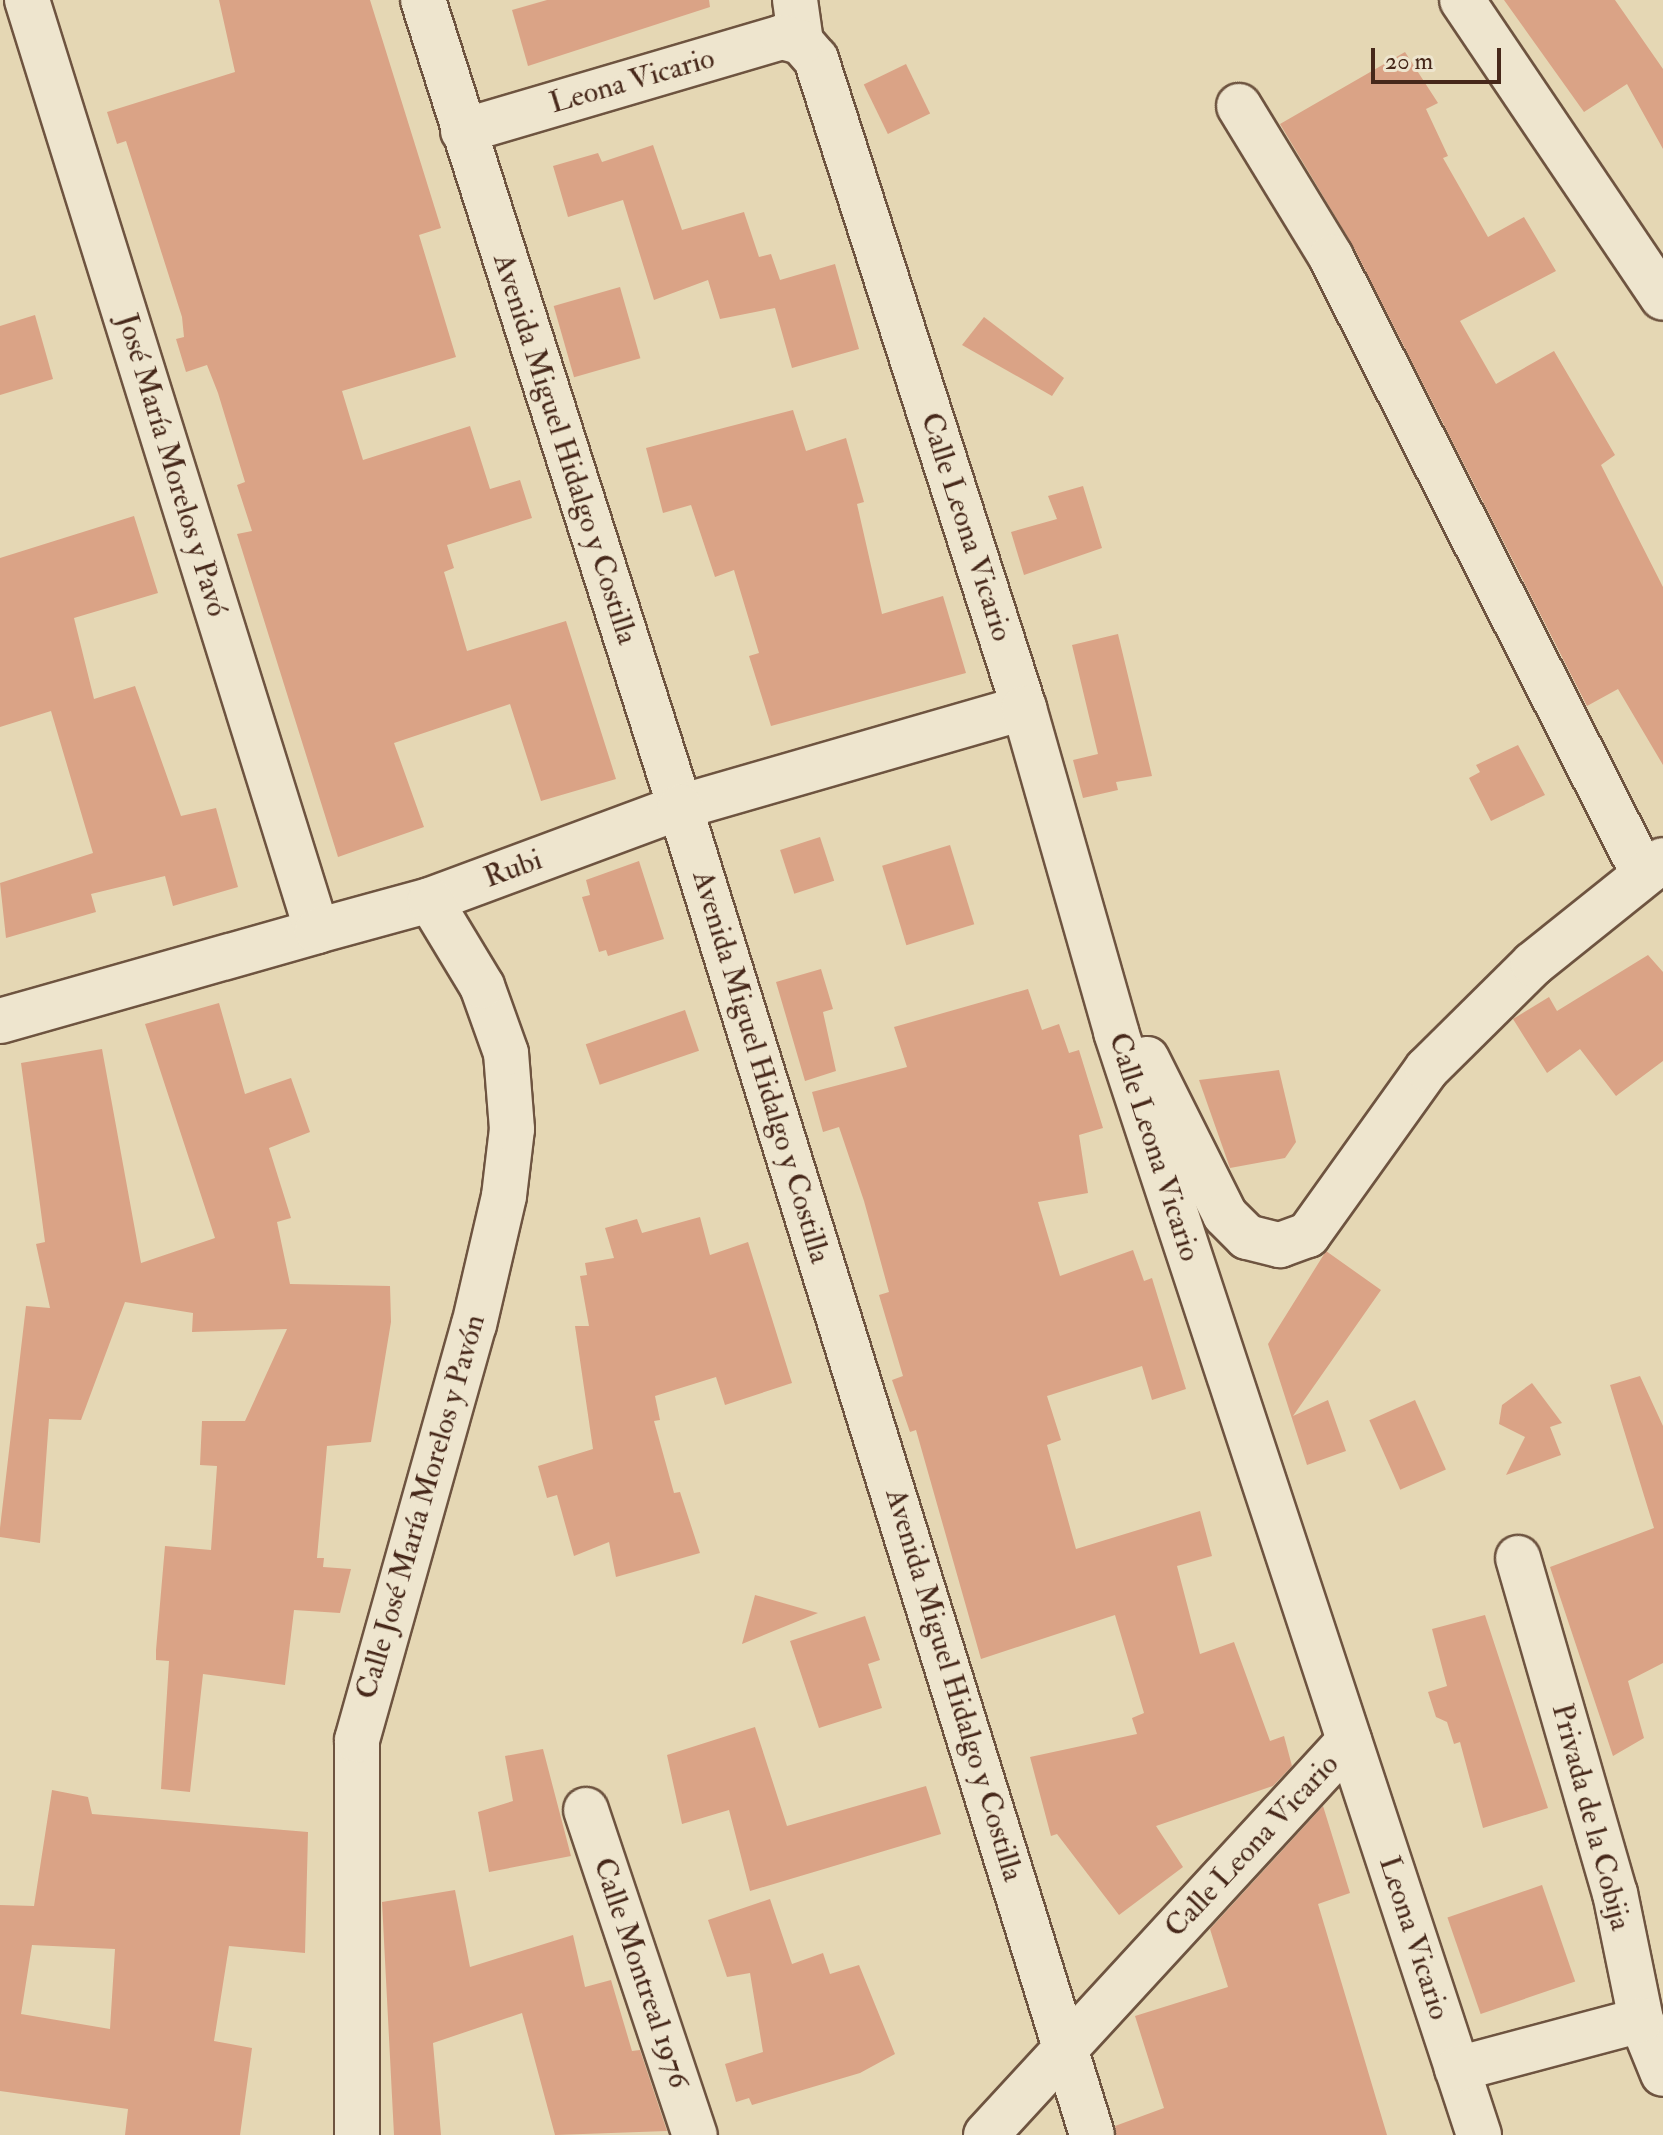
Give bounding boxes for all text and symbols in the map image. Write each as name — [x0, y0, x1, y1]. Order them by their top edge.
scale bar — [1375, 32, 1505, 82]
street label: Leona Vicario — [545, 40, 719, 122]
text: 20 m — [1385, 46, 1433, 77]
street label: Avenida Miguel Hidalgo y Costilla — [485, 249, 645, 649]
street label: José María Morelos y Pavó — [109, 309, 235, 621]
street label: Calle Leona Vicario — [912, 408, 1020, 646]
street label: Rubi — [479, 842, 547, 896]
street label: Avenida Miguel Hidalgo y Costilla — [684, 866, 838, 1268]
street label: Calle Leona Vicario — [1100, 1028, 1208, 1266]
street label: Calle José María Morelos y Pavón — [349, 1311, 493, 1703]
street label: Avenida Miguel Hidalgo y Costilla — [877, 1484, 1031, 1886]
street label: Privada de la Cobija — [1543, 1700, 1639, 1934]
street label: Calle Leona Vicario — [1158, 1747, 1346, 1945]
street label: Leona Vicario — [1371, 1852, 1457, 2024]
street label: Calle Montreal 1976 — [585, 1853, 697, 2093]

